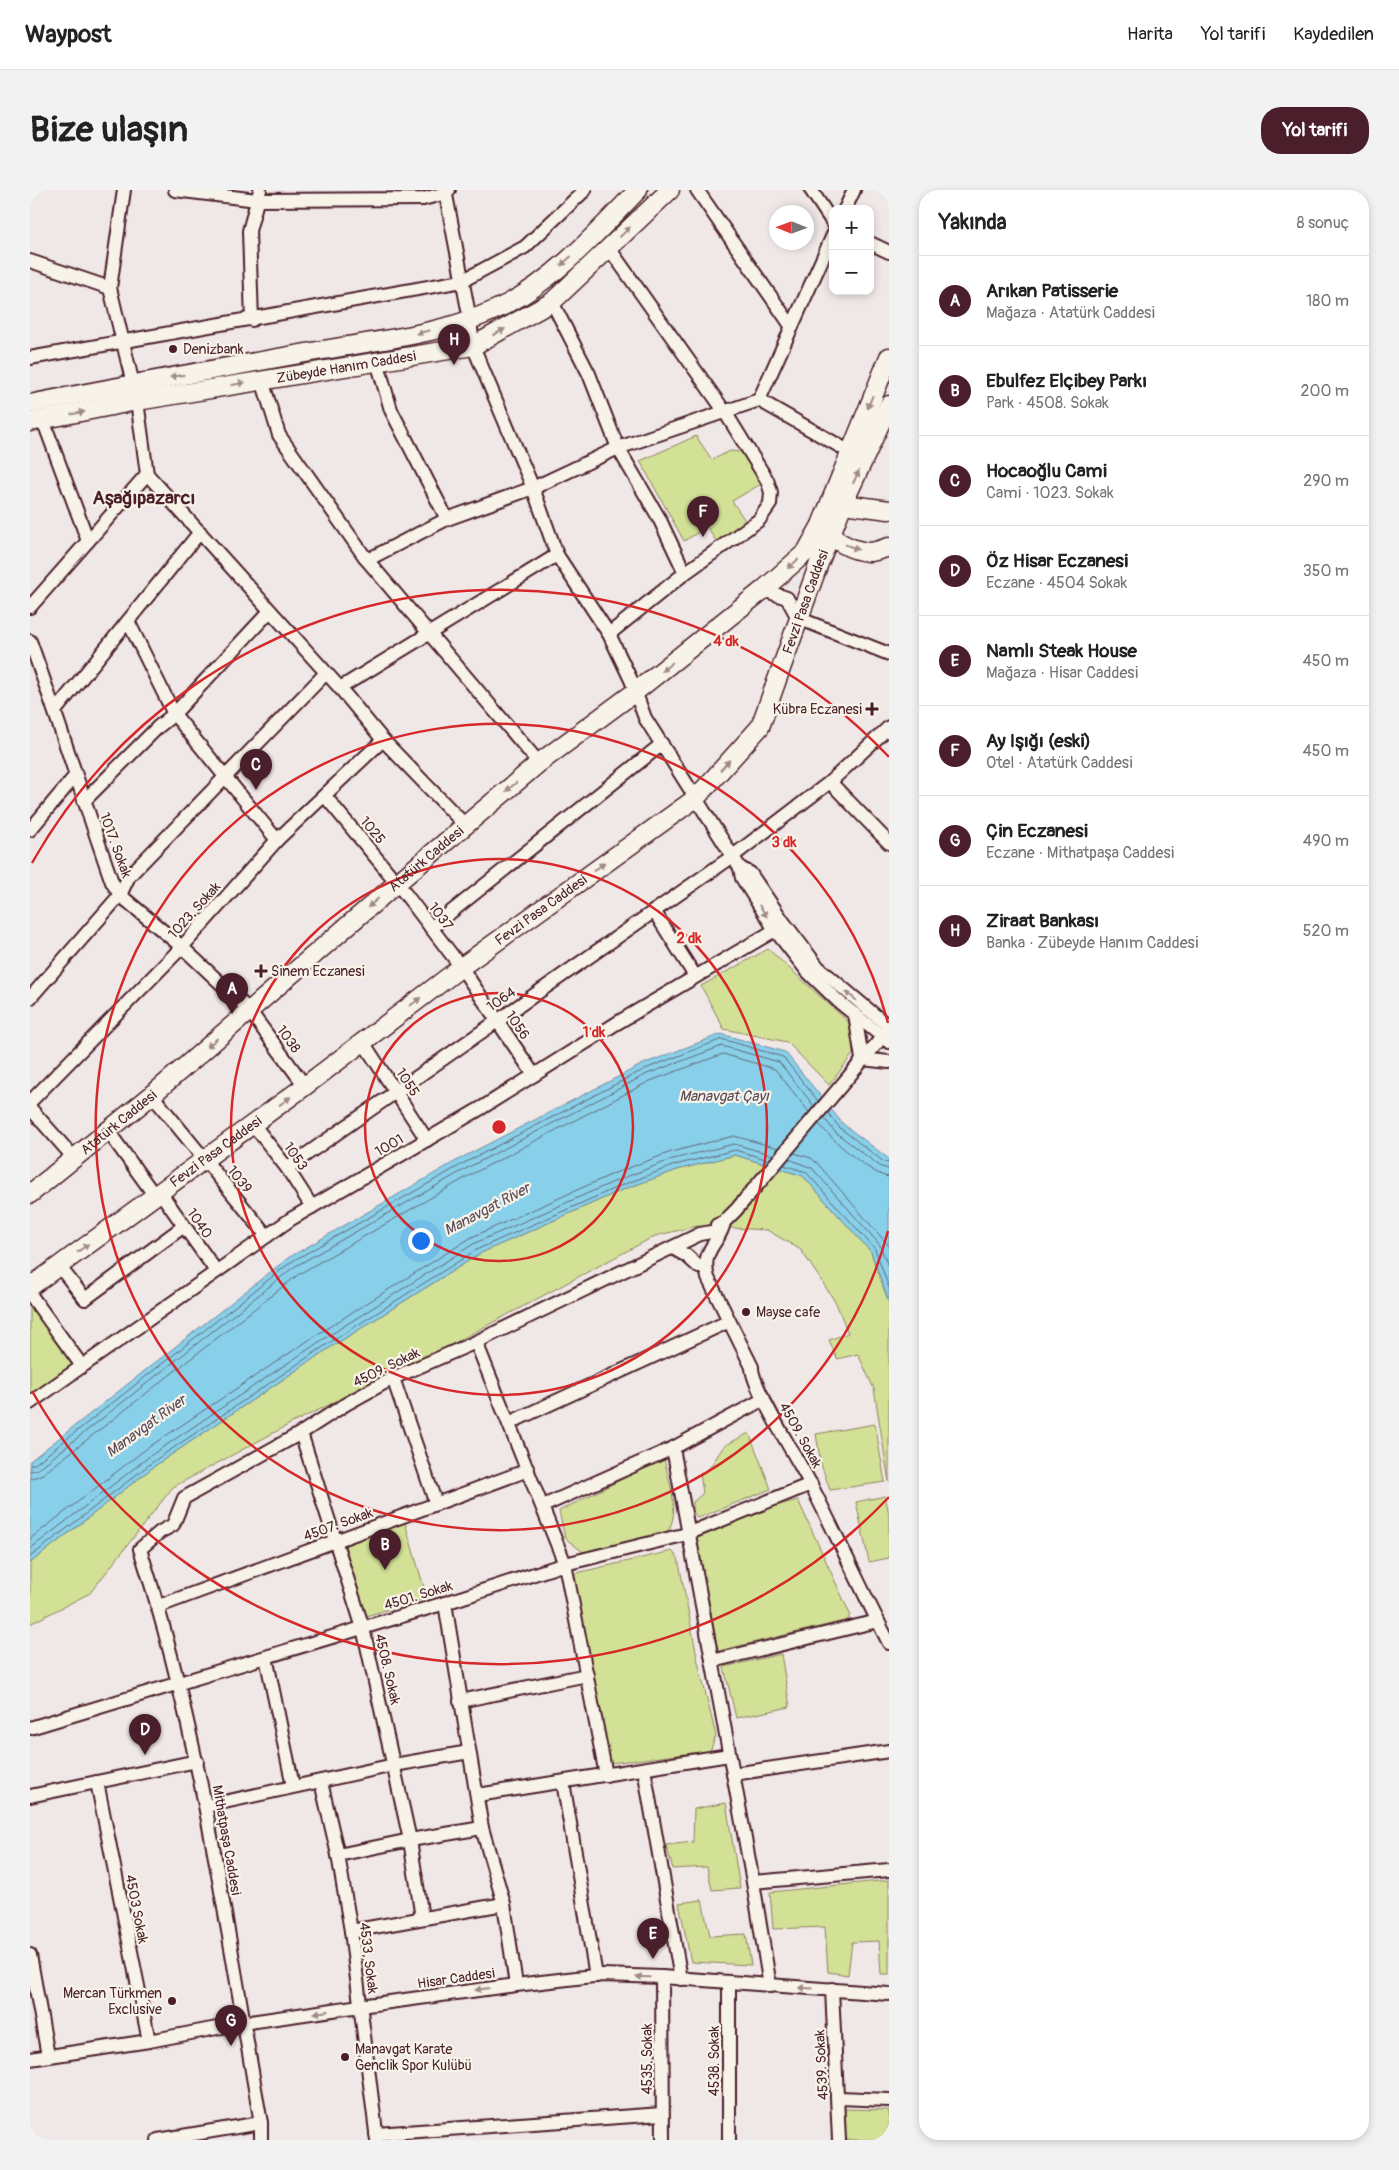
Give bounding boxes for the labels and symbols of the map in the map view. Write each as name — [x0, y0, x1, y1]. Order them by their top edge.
north arrow — [769, 205, 814, 250]
one-way arrow — [619, 226, 631, 238]
one-way arrow — [559, 255, 572, 266]
pin: H — [438, 324, 470, 365]
one-way arrow — [492, 327, 505, 336]
one-way arrow — [415, 328, 430, 336]
place label: Denizbank — [183, 341, 244, 358]
marker: Denizbank — [167, 343, 179, 355]
street label: Zübeyde Hanım Caddesi — [275, 347, 417, 387]
one-way arrow — [168, 373, 184, 381]
one-way arrow — [230, 380, 246, 388]
one-way arrow — [866, 395, 874, 409]
one-way arrow — [70, 409, 85, 417]
one-way arrow — [851, 469, 860, 484]
district label: Aşağıpazarcı — [93, 486, 195, 510]
pin: F — [687, 496, 719, 537]
one-way arrow — [844, 544, 859, 551]
street label: Fevzi Pasa Caddesi — [779, 547, 833, 656]
one-way arrow — [786, 558, 799, 569]
text: 4 dk — [713, 632, 740, 651]
one-way arrow — [661, 661, 674, 672]
place label: Kübra Eczanesi — [773, 701, 862, 718]
marker: Kübra Eczanesi — [866, 703, 878, 715]
pin: C — [240, 749, 272, 790]
one-way arrow — [719, 760, 731, 772]
one-way arrow — [504, 782, 517, 793]
street label: 1017. Sokak — [96, 810, 135, 880]
street label: 1025 — [356, 813, 389, 847]
street label: Atatürk Caddesi — [385, 822, 467, 895]
text: 3 dk — [771, 833, 797, 852]
one-way arrow — [593, 862, 606, 872]
street label: Fevzi Pasa Caddesi — [492, 871, 591, 949]
street label: 1023. Sokak — [165, 878, 224, 942]
one-way arrow — [367, 898, 380, 909]
street label: 1037 — [425, 899, 457, 934]
one-way arrow — [758, 904, 767, 917]
text: 2 dk — [676, 929, 702, 948]
place label: Sinem Eczanesi — [271, 963, 365, 980]
marker: Sinem Eczanesi — [255, 965, 267, 977]
pin: A — [216, 973, 248, 1014]
street label: 1064 — [484, 983, 519, 1015]
one-way arrow — [845, 991, 858, 1002]
one-way arrow — [408, 997, 421, 1008]
street label: 1056 — [502, 1008, 533, 1043]
street label: 1038 — [273, 1022, 304, 1056]
text: 1 dk — [583, 1023, 606, 1042]
one-way arrow — [206, 1037, 219, 1048]
street label: 1055 — [392, 1065, 423, 1100]
street label: Atatürk Caddesi — [77, 1087, 160, 1158]
water label: Manavgat Çayı — [679, 1087, 770, 1106]
one-way arrow — [278, 1095, 291, 1106]
street label: Fevzi Pasa Caddesi — [167, 1112, 265, 1191]
centre of rings — [490, 1118, 508, 1136]
street label: 1001 — [372, 1131, 407, 1160]
street label: 1053 — [280, 1139, 311, 1174]
street label: 1039 — [224, 1162, 256, 1196]
water label: Manavgat River — [441, 1178, 535, 1240]
street label: 1040 — [183, 1205, 216, 1242]
your location — [408, 1228, 434, 1254]
one-way arrow — [77, 1243, 90, 1253]
place label: Mayse cafe — [756, 1304, 820, 1321]
marker: Mayse cafe — [740, 1306, 752, 1318]
street label: 4509. Sokak — [350, 1344, 423, 1391]
water label: Manavgat River — [102, 1390, 191, 1462]
street label: 4509. Sokak — [776, 1399, 826, 1471]
street label: 4507. Sokak — [301, 1504, 375, 1545]
pin: B — [369, 1529, 401, 1570]
street label: 4501. Sokak — [382, 1577, 455, 1614]
street label: 4508. Sokak — [371, 1632, 404, 1706]
pin: D — [129, 1714, 161, 1755]
street label: Mithatpaşa Caddesi — [208, 1784, 245, 1896]
street label: 4503 Sokak — [121, 1873, 152, 1945]
pin: E — [637, 1918, 669, 1959]
street label: 4533, Sokak — [356, 1921, 381, 1995]
street label: Hisar Caddesi — [416, 1965, 496, 1992]
one-way arrow — [635, 1972, 651, 1980]
one-way arrow — [797, 1983, 813, 1991]
place label: Mercan Türkmen Exclusive — [63, 1985, 162, 2018]
one-way arrow — [473, 1985, 489, 1993]
marker: Mercan Türkmen Exclusive — [166, 1995, 178, 2007]
pin: G — [215, 2005, 247, 2046]
one-way arrow — [312, 2008, 328, 2016]
street label: 4535. Sokak — [639, 2023, 656, 2095]
street label: 4538. Sokak — [706, 2026, 723, 2096]
street label: 4539. Sokak — [811, 2029, 832, 2101]
place label: Manavgat Karate Genclik Spor Kulübü — [355, 2041, 472, 2074]
marker: Manavgat Karate Genclik Spor Kulübü — [339, 2051, 351, 2063]

